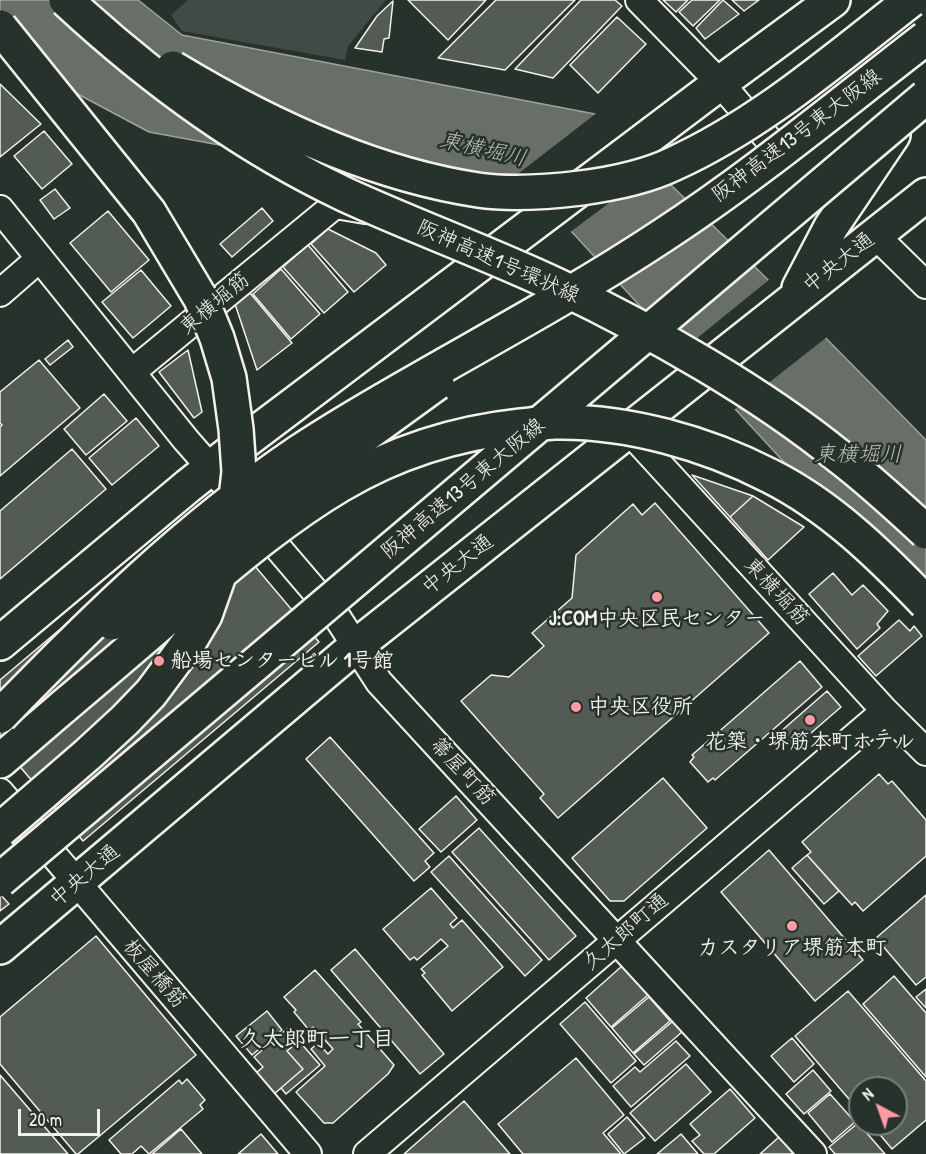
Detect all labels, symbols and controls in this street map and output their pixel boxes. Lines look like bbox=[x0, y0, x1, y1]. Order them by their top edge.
street label: 阪神高速13号東大阪線 bbox=[707, 64, 887, 208]
water label: 東横堀川 bbox=[437, 127, 529, 173]
street label: 阪神高速1号環状線 bbox=[413, 215, 583, 309]
street label: 中央大通 bbox=[798, 227, 880, 299]
street label: 東横堀筋 bbox=[175, 267, 255, 341]
street label: 阪神高速13号東大阪線 bbox=[376, 413, 550, 565]
water label: 東横堀川 bbox=[814, 442, 902, 468]
street label: 中央大通 bbox=[417, 529, 499, 601]
street label: 東横堀筋 bbox=[738, 553, 814, 631]
marker: J:COM中央区民センター bbox=[650, 590, 664, 604]
place label: J:COM中央区民センター bbox=[549, 606, 765, 632]
place label: 船場センタービル 1号館 bbox=[171, 648, 393, 674]
marker: 船場センタービル 1号館 bbox=[152, 654, 166, 668]
place label: 中央区役所 bbox=[588, 694, 693, 720]
marker: 中央区役所 bbox=[569, 700, 583, 714]
marker: 花築・堺筋本町ホテル bbox=[803, 713, 817, 727]
place label: 花築・堺筋本町ホテル bbox=[705, 729, 915, 755]
street label: 箒屋町筋 bbox=[424, 733, 500, 811]
street label: 中央大通 bbox=[45, 839, 125, 913]
street label: 久太郎町通 bbox=[578, 888, 674, 976]
marker: カスタリア堺筋本町 bbox=[785, 919, 799, 933]
street label: 板屋橋筋 bbox=[117, 934, 191, 1014]
place label: カスタリア堺筋本町 bbox=[698, 935, 886, 961]
district label: 久太郎町一丁目 bbox=[240, 1027, 394, 1053]
north arrow bbox=[848, 1076, 908, 1136]
text: N bbox=[857, 1083, 878, 1105]
scale bar bbox=[21, 1097, 104, 1135]
text: 20 m bbox=[29, 1107, 62, 1132]

